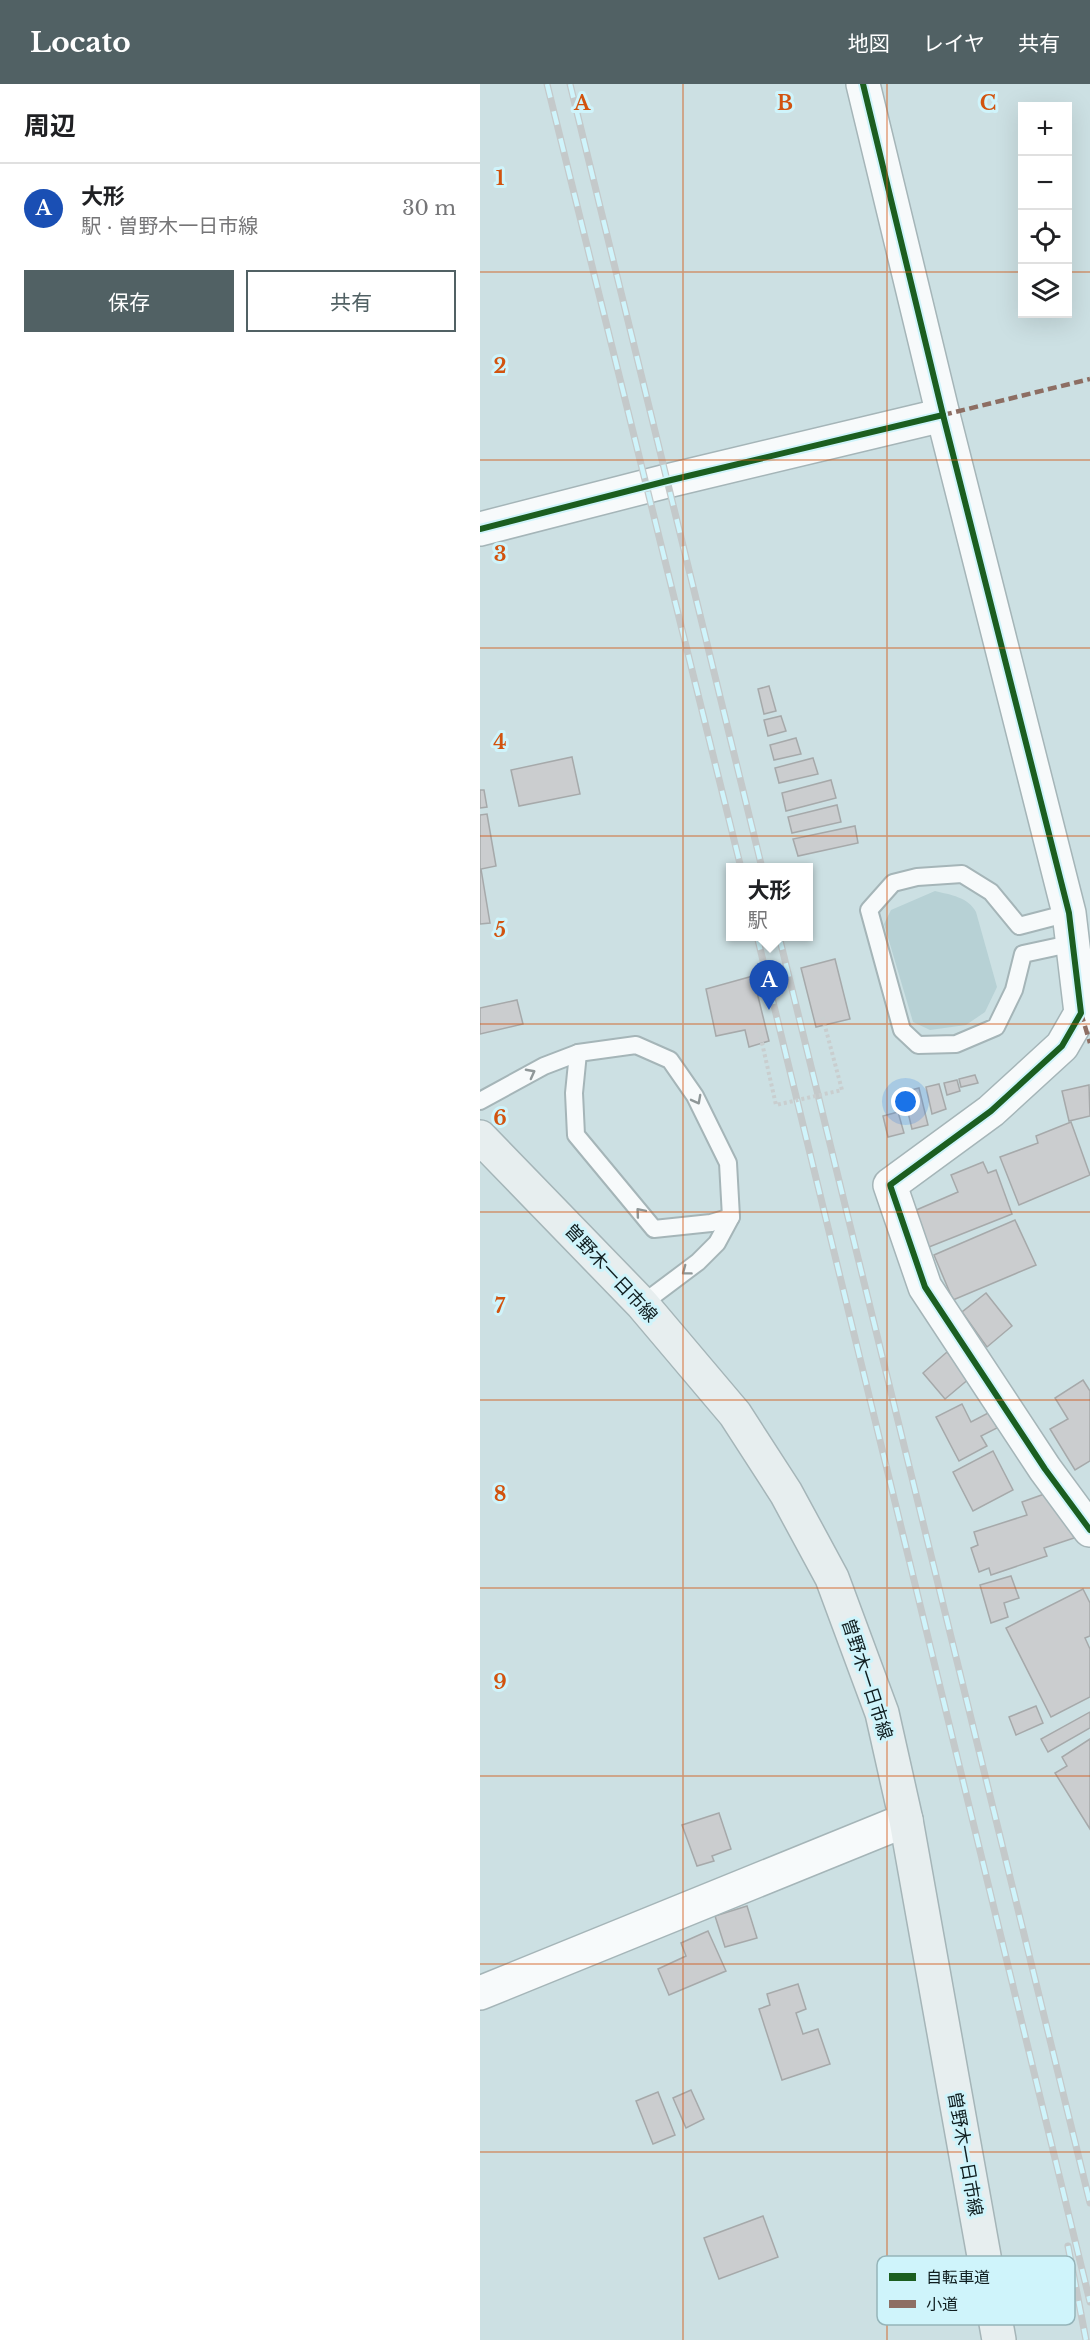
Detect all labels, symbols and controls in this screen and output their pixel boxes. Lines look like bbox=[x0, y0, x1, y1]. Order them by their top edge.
text: Locato bbox=[30, 25, 131, 60]
text: 地図 bbox=[848, 31, 890, 57]
text: レイヤ bbox=[923, 31, 985, 57]
text: 共有 bbox=[1018, 31, 1060, 57]
text: A bbox=[573, 91, 591, 115]
text: B bbox=[777, 91, 793, 115]
text: C bbox=[980, 91, 996, 115]
map controls bbox=[1018, 102, 1072, 318]
button: + bbox=[1018, 102, 1072, 156]
text: 周辺 bbox=[24, 110, 76, 142]
button: − bbox=[1018, 156, 1072, 210]
text: 1 bbox=[496, 166, 505, 190]
text: 大形 bbox=[81, 183, 125, 210]
text: A bbox=[35, 196, 52, 220]
text: 30 m bbox=[402, 196, 456, 220]
button: locate bbox=[1018, 210, 1072, 264]
text: 駅 · 曽野木一日市線 bbox=[81, 214, 258, 238]
button: layers bbox=[1018, 264, 1072, 318]
button: 保存 bbox=[24, 270, 234, 332]
button: 共有 bbox=[246, 270, 456, 332]
text: 2 bbox=[493, 354, 507, 378]
text: 3 bbox=[494, 542, 506, 566]
text: 4 bbox=[493, 730, 507, 754]
popup bbox=[726, 863, 813, 941]
text: 大形 bbox=[747, 877, 792, 904]
text: 駅 bbox=[747, 908, 767, 932]
text: 5 bbox=[494, 918, 506, 942]
pin: A bbox=[750, 960, 788, 1010]
one-way arrow bbox=[525, 1069, 536, 1080]
your location bbox=[891, 1087, 920, 1116]
one-way arrow bbox=[690, 1094, 701, 1105]
text: 6 bbox=[493, 1106, 507, 1130]
one-way arrow bbox=[636, 1208, 647, 1219]
street label: 曽野木一日市線 bbox=[560, 1219, 662, 1327]
one-way arrow bbox=[682, 1263, 693, 1274]
text: 7 bbox=[495, 1294, 506, 1318]
text: 8 bbox=[494, 1482, 506, 1506]
street label: 曽野木一日市線 bbox=[837, 1616, 897, 1742]
text: 9 bbox=[493, 1670, 507, 1694]
street label: 曽野木一日市線 bbox=[943, 2090, 987, 2218]
legend bbox=[877, 2256, 1075, 2325]
text: 自転車道 bbox=[926, 2267, 990, 2287]
text: 小道 bbox=[926, 2294, 958, 2314]

